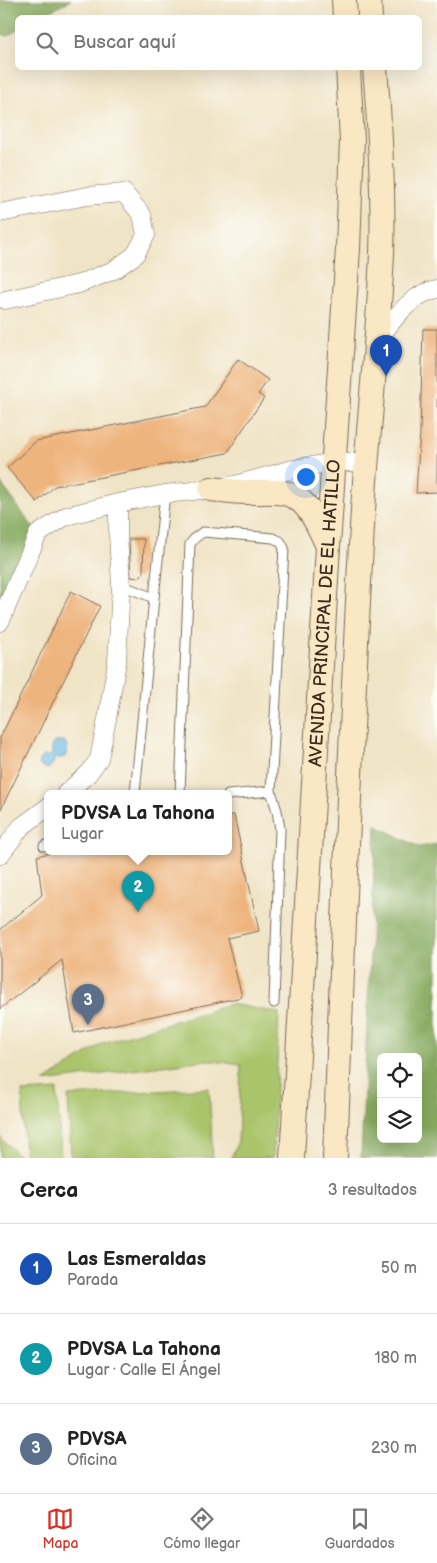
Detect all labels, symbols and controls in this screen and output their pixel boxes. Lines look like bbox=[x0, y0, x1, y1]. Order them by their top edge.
search box bbox=[15, 15, 422, 70]
icon: search bbox=[33, 29, 61, 57]
text: Buscar aquí bbox=[73, 31, 176, 54]
pin: 1 bbox=[370, 335, 402, 376]
street label: AVENIDA PRINCIPAL DE EL HATILLO bbox=[305, 459, 344, 767]
your location bbox=[293, 464, 319, 490]
popup bbox=[44, 790, 232, 855]
text: PDVSA La Tahona bbox=[61, 802, 215, 825]
text: Lugar bbox=[61, 825, 103, 844]
pin: 2 bbox=[122, 871, 154, 912]
pin: 3 bbox=[72, 984, 104, 1025]
map controls bbox=[377, 1053, 422, 1143]
button: locate bbox=[377, 1053, 422, 1098]
button: layers bbox=[377, 1098, 422, 1143]
text: Cerca bbox=[20, 1178, 78, 1203]
text: 3 resultados bbox=[328, 1181, 417, 1200]
text: Las Esmeraldas bbox=[67, 1248, 206, 1271]
text: 1 bbox=[33, 1259, 39, 1278]
text: 50 m bbox=[381, 1259, 417, 1278]
text: Parada bbox=[67, 1271, 118, 1290]
text: PDVSA La Tahona bbox=[67, 1338, 221, 1361]
text: 2 bbox=[31, 1349, 41, 1368]
text: 180 m bbox=[375, 1349, 417, 1368]
text: Lugar · Calle El Ángel bbox=[67, 1361, 221, 1380]
text: PDVSA bbox=[67, 1428, 127, 1451]
text: 3 bbox=[31, 1439, 41, 1458]
text: 230 m bbox=[371, 1439, 417, 1458]
text: Oficina bbox=[67, 1451, 117, 1470]
tab: Mapa bbox=[42, 1505, 78, 1552]
tab: Cómo llegar bbox=[163, 1505, 240, 1552]
tab: Guardados bbox=[325, 1505, 395, 1552]

